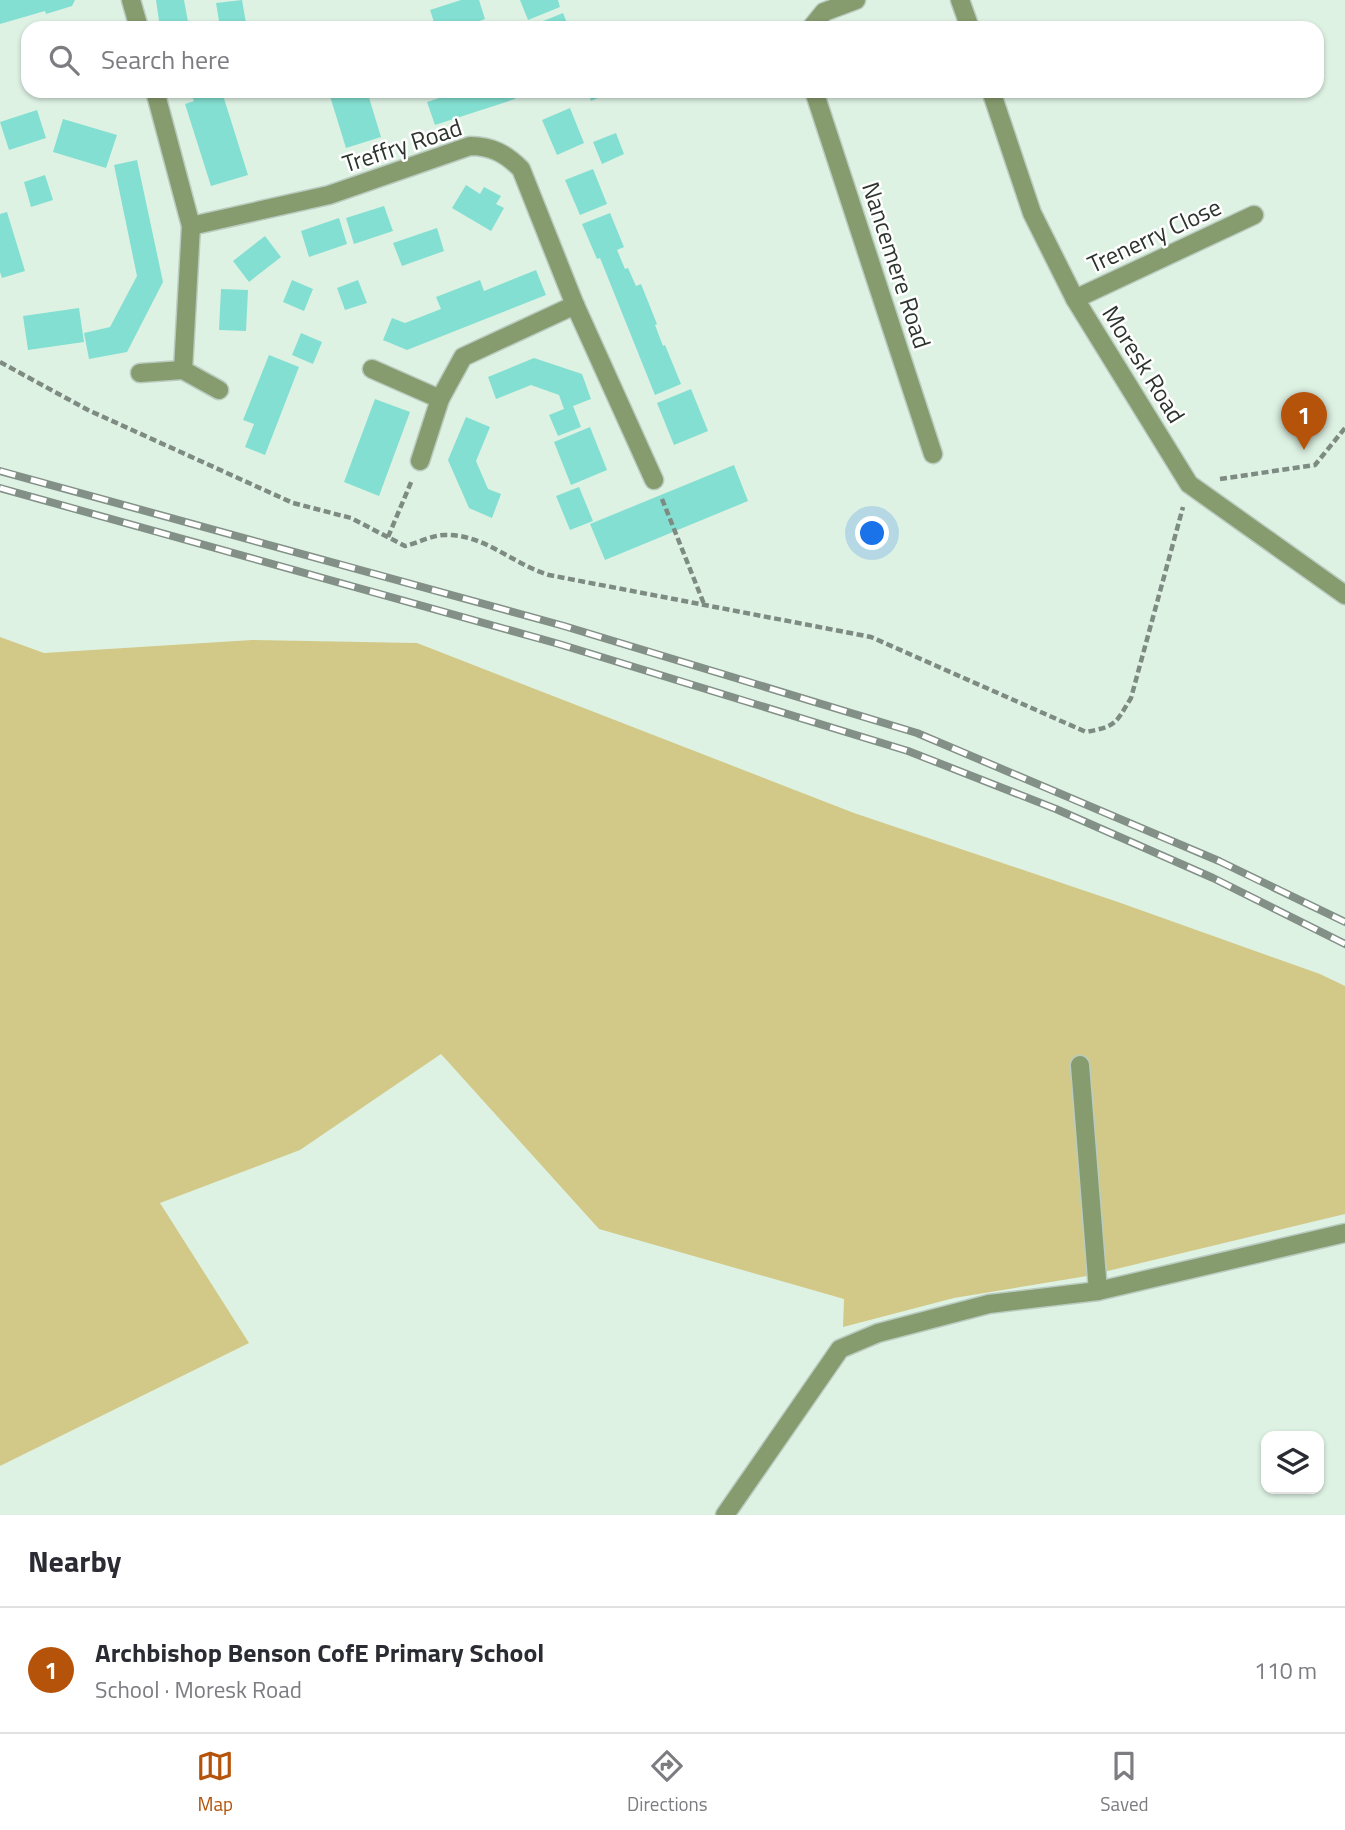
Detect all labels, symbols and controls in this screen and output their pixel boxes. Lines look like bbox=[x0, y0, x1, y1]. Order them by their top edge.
search box bbox=[21, 21, 1324, 98]
text: Search here bbox=[101, 40, 230, 79]
icon: search bbox=[45, 41, 83, 79]
street label: Treffry Road bbox=[338, 109, 466, 181]
street label: Nancemere Road bbox=[853, 177, 941, 353]
street label: Trenerry Close bbox=[1081, 188, 1227, 282]
street label: Moresk Road bbox=[1094, 298, 1194, 430]
pin: 1 bbox=[1281, 392, 1327, 450]
your location bbox=[855, 516, 889, 550]
map controls bbox=[1261, 1431, 1324, 1494]
button: layers bbox=[1261, 1431, 1324, 1494]
text: Nearby bbox=[28, 1538, 121, 1584]
text: Archbishop Benson CofE Primary School bbox=[95, 1633, 544, 1672]
text: 1 bbox=[45, 1653, 57, 1688]
text: 110 m bbox=[1254, 1653, 1317, 1688]
text: School · Moresk Road bbox=[95, 1672, 302, 1707]
tab: Map bbox=[196, 1747, 234, 1818]
tab: Directions bbox=[627, 1747, 708, 1818]
tab: Saved bbox=[1100, 1747, 1149, 1818]

